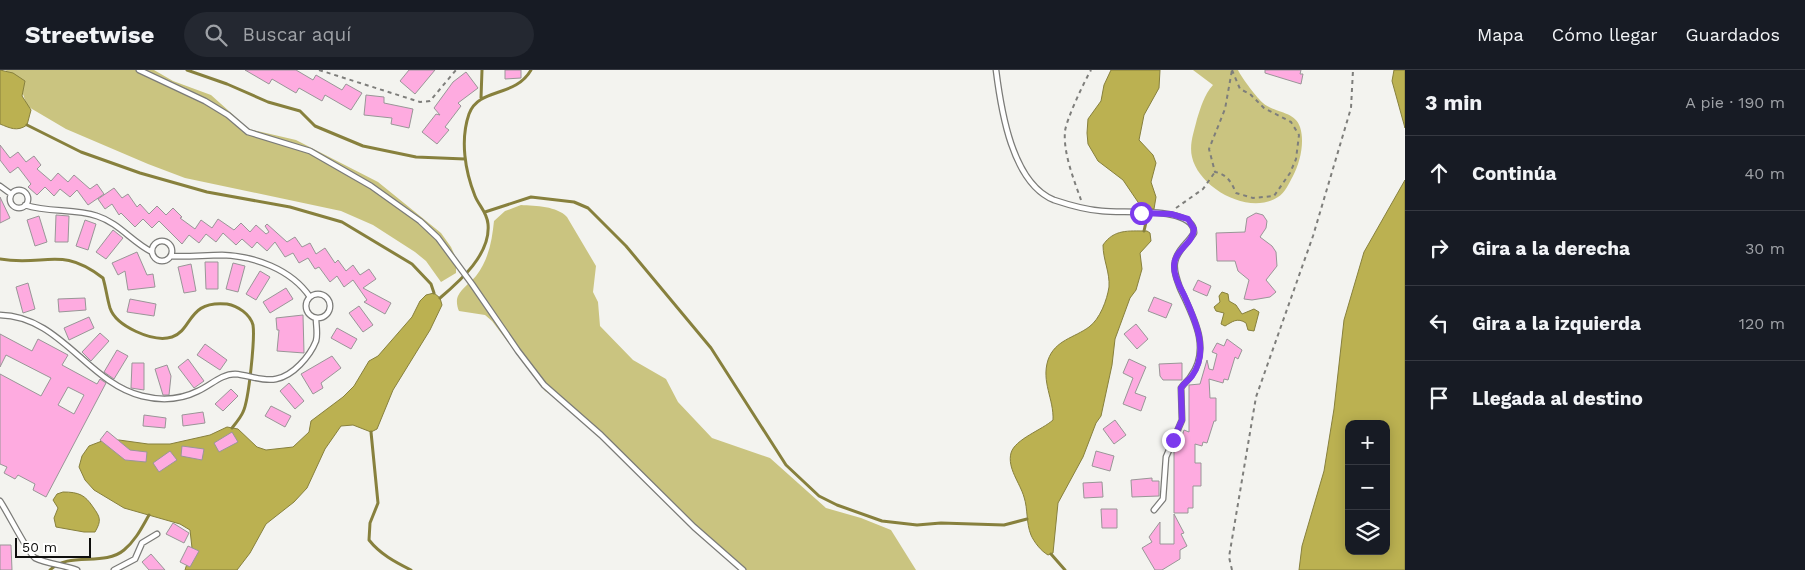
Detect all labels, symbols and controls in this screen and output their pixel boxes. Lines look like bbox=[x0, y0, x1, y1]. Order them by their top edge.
search box bbox=[184, 12, 534, 57]
text: Streetwise bbox=[25, 21, 154, 49]
icon: search bbox=[202, 21, 230, 49]
text: Buscar aquí bbox=[242, 23, 351, 46]
text: Mapa bbox=[1477, 24, 1524, 45]
text: Cómo llegar bbox=[1552, 24, 1658, 45]
text: Guardados bbox=[1686, 24, 1780, 45]
text: 3 min bbox=[1425, 90, 1482, 115]
text: A pie · 190 m bbox=[1685, 93, 1785, 112]
icon: ahead bbox=[1425, 159, 1453, 187]
text: Continúa bbox=[1472, 162, 1556, 185]
text: 40 m bbox=[1745, 164, 1785, 183]
route start bbox=[1130, 202, 1153, 225]
icon: right bbox=[1425, 234, 1453, 262]
text: Gira a la derecha bbox=[1472, 237, 1630, 260]
text: 30 m bbox=[1745, 239, 1785, 258]
icon: left bbox=[1425, 309, 1453, 337]
text: Gira a la izquierda bbox=[1472, 312, 1641, 335]
text: 120 m bbox=[1739, 314, 1785, 333]
icon: arrive bbox=[1425, 384, 1453, 412]
text: Llegada al destino bbox=[1472, 387, 1643, 410]
map controls bbox=[1345, 420, 1390, 555]
button: + bbox=[1345, 420, 1390, 465]
route end bbox=[1162, 429, 1185, 452]
button: − bbox=[1345, 465, 1390, 510]
button: layers bbox=[1345, 510, 1390, 555]
scale bar bbox=[15, 535, 91, 558]
text: 50 m bbox=[22, 539, 57, 555]

